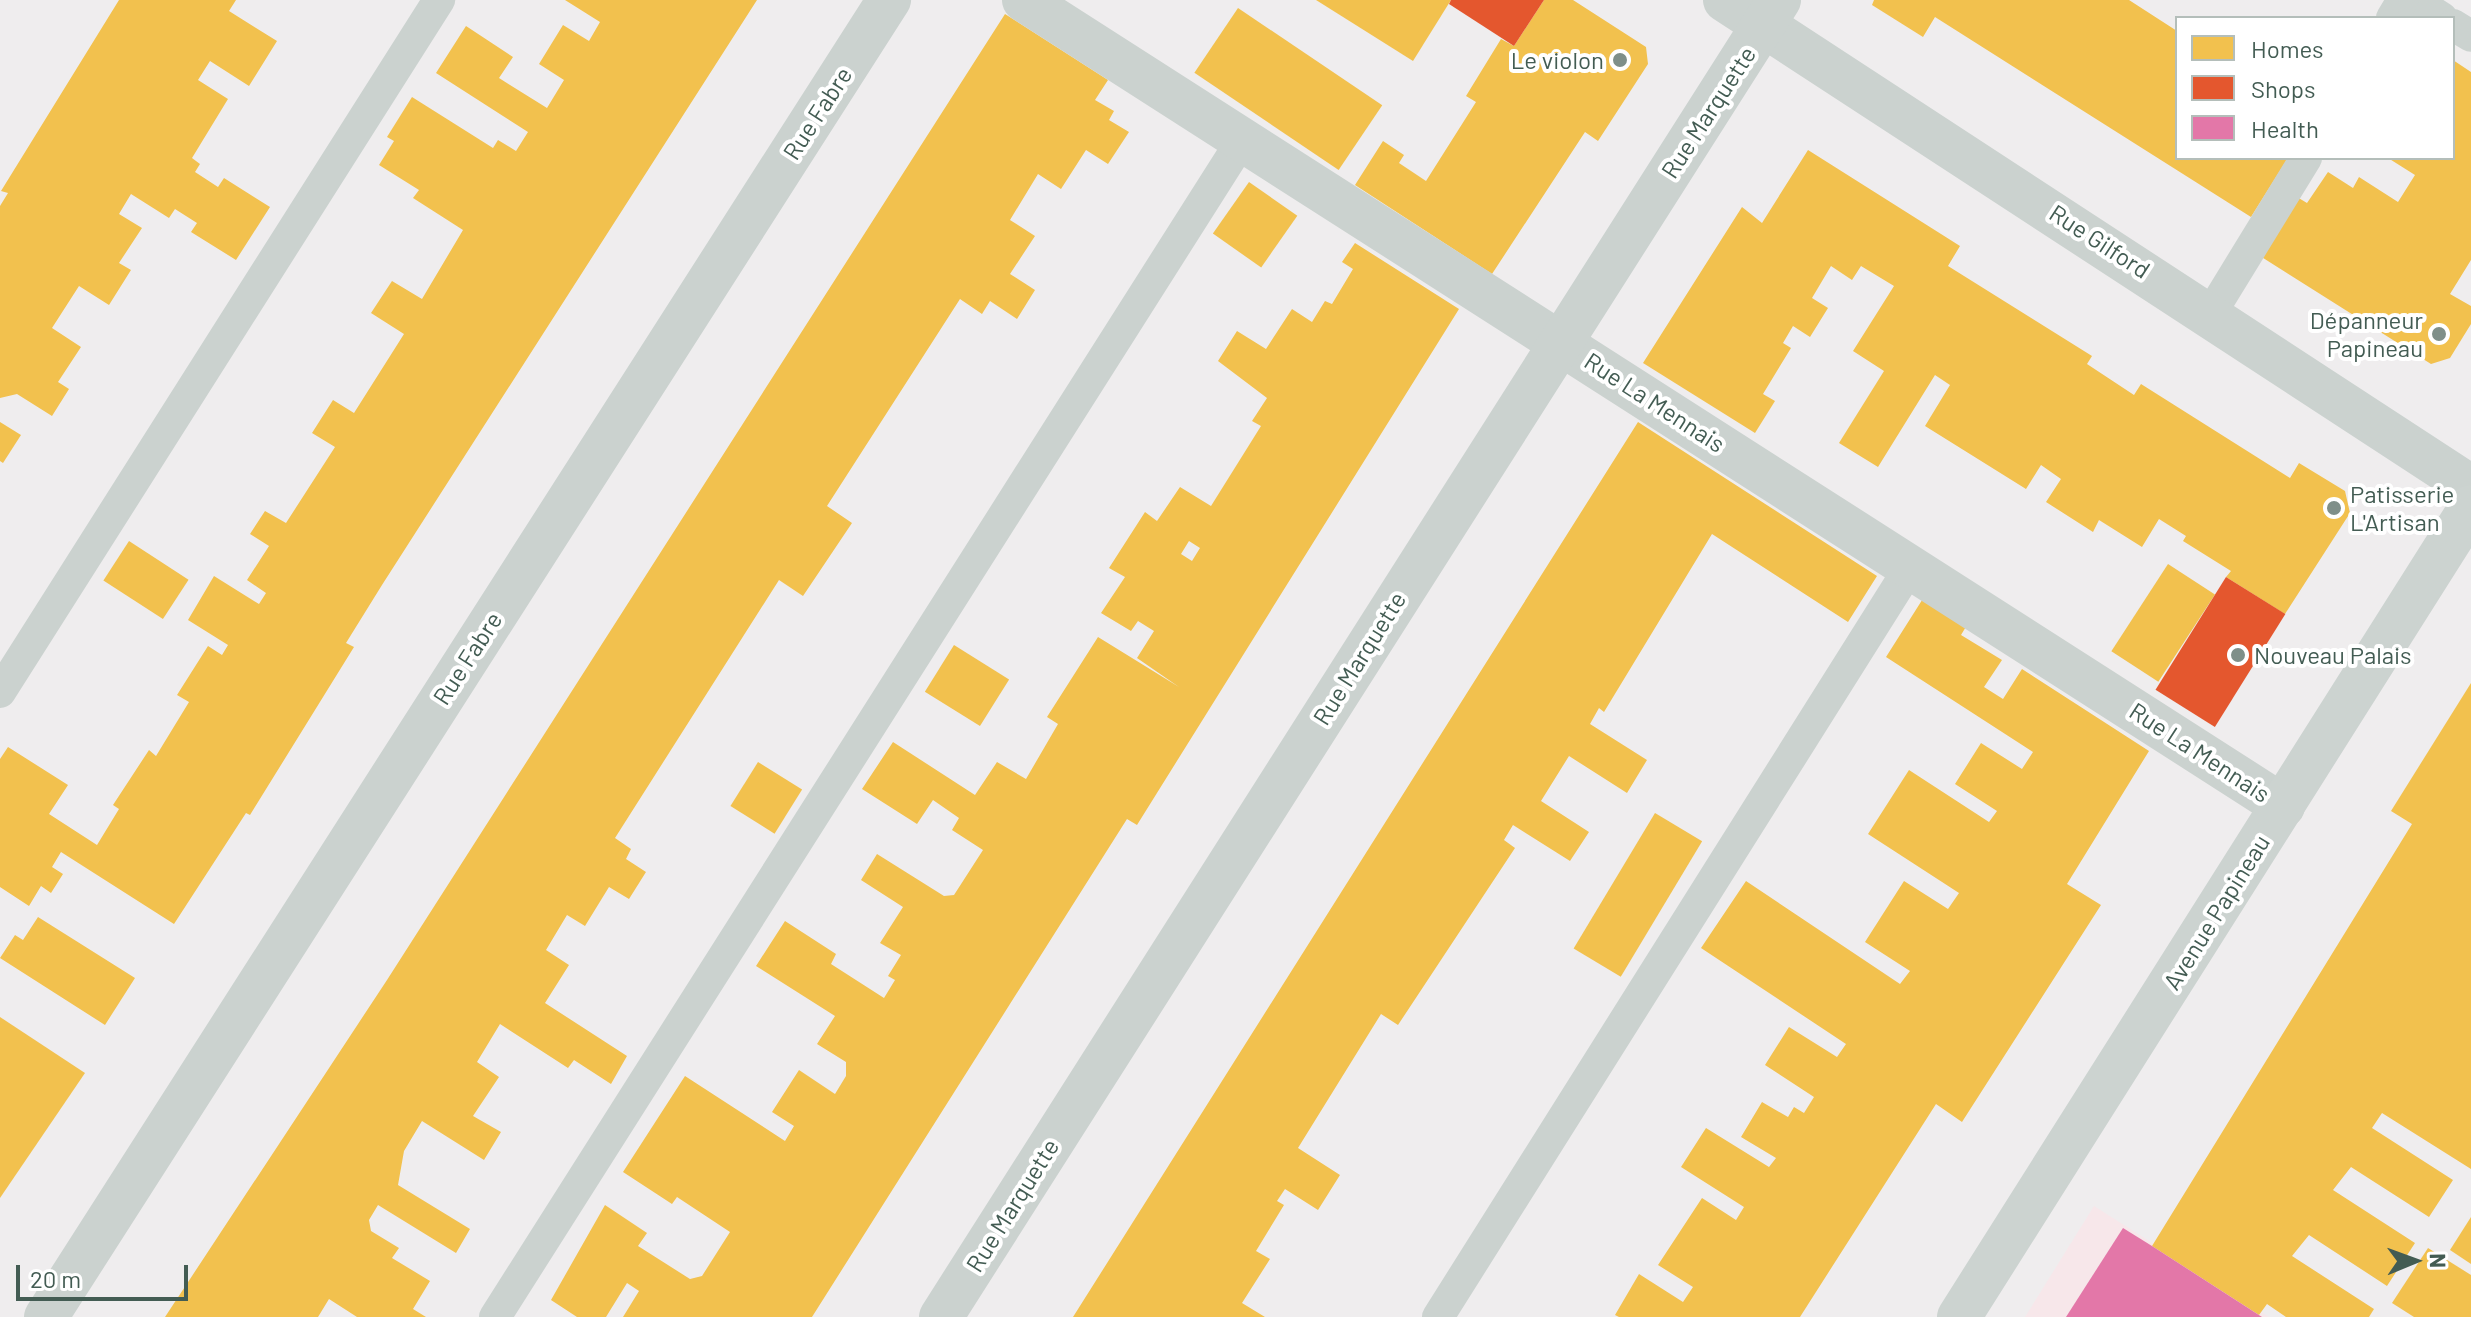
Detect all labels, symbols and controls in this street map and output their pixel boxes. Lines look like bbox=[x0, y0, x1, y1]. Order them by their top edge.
legend bbox=[2175, 16, 2455, 160]
text: Homes bbox=[2251, 34, 2324, 63]
street label: Rue Marquette bbox=[1655, 41, 1761, 183]
place label: Le violon bbox=[1511, 46, 1604, 74]
marker: Le violon bbox=[1611, 51, 1629, 69]
street label: Rue Fabre bbox=[776, 61, 858, 165]
text: Shops bbox=[2251, 74, 2316, 103]
text: Health bbox=[2251, 114, 2319, 143]
street label: Rue Gilford bbox=[2044, 198, 2156, 284]
place label: Dépanneur Papineau bbox=[2310, 306, 2423, 362]
marker: Dépanneur Papineau bbox=[2430, 325, 2448, 343]
street label: Rue La Mennais bbox=[1579, 346, 1731, 458]
place label: Patisserie L'Artisan bbox=[2350, 480, 2454, 536]
marker: Patisserie L'Artisan bbox=[2325, 499, 2343, 517]
street label: Rue Marquette bbox=[1307, 586, 1411, 730]
street label: Rue Fabre bbox=[426, 606, 508, 710]
place label: Nouveau Palais bbox=[2254, 641, 2412, 669]
marker: Nouveau Palais bbox=[2229, 646, 2247, 664]
street label: Rue La Mennais bbox=[2124, 696, 2276, 808]
street label: Avenue Papineau bbox=[2157, 829, 2275, 995]
street label: Rue Marquette bbox=[960, 1133, 1064, 1277]
north arrow bbox=[2375, 1221, 2455, 1301]
scale bar bbox=[20, 1249, 192, 1299]
text: N bbox=[2426, 1253, 2452, 1268]
text: 20 m bbox=[30, 1264, 81, 1293]

